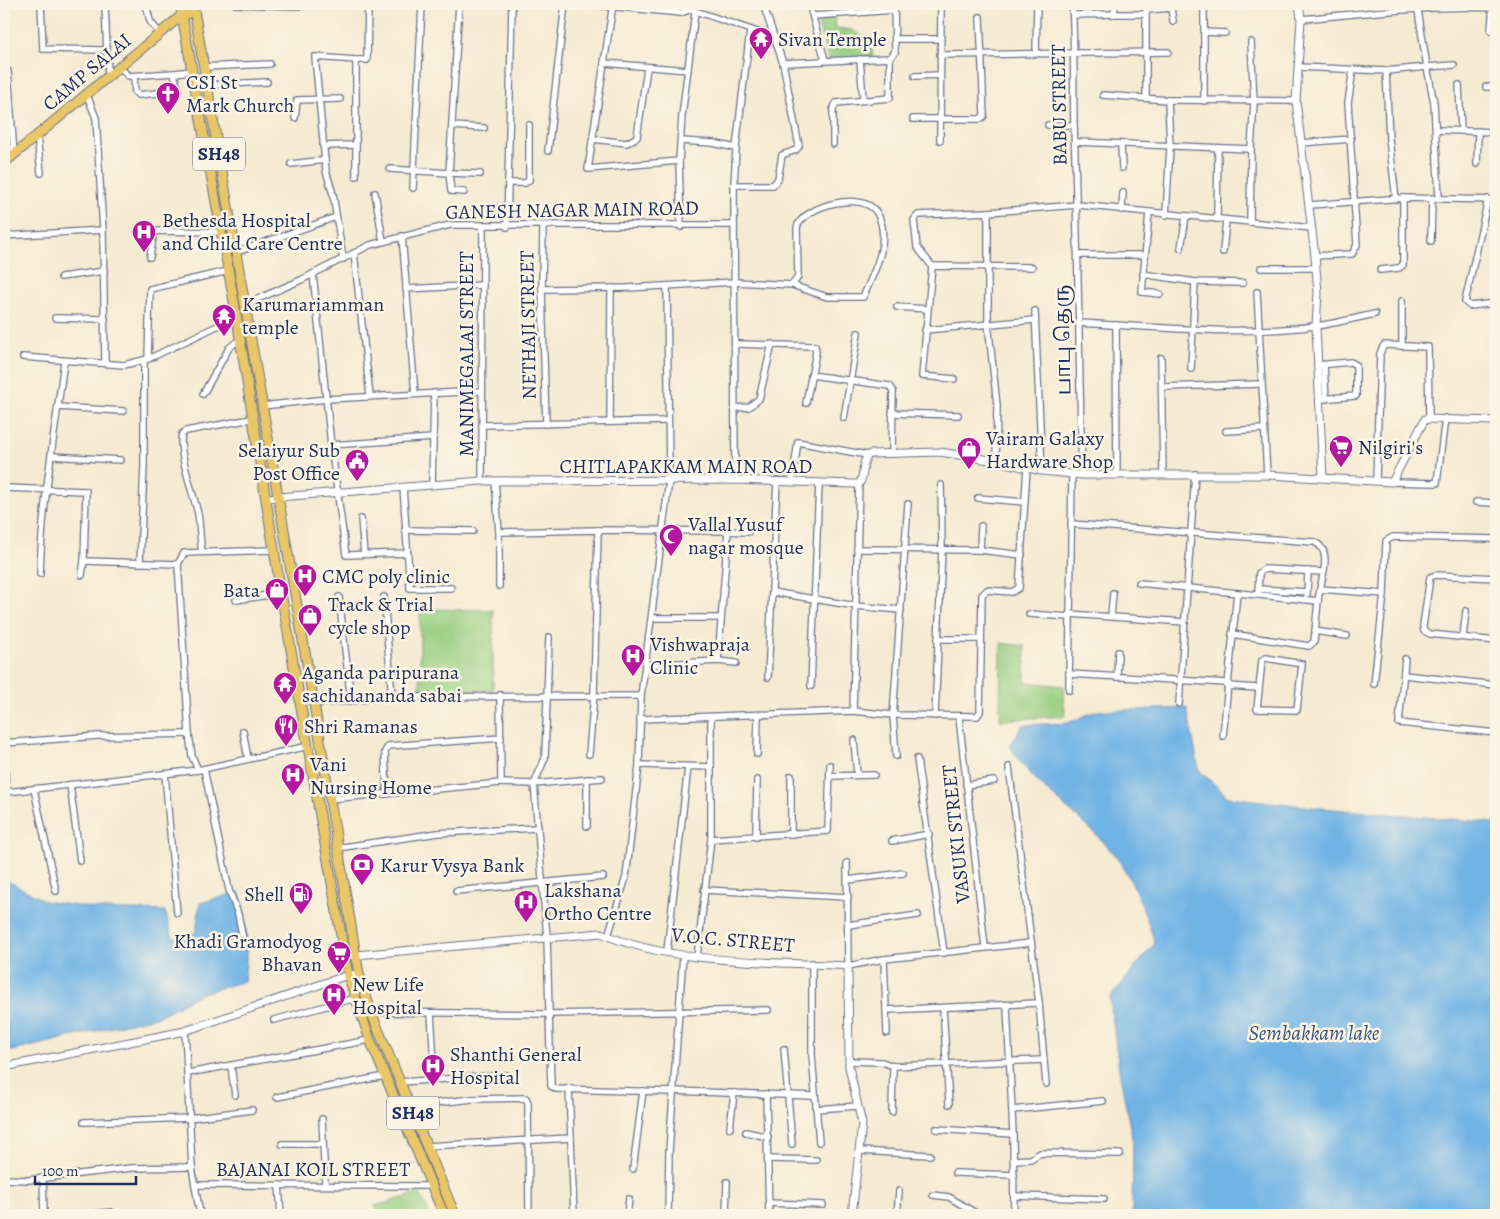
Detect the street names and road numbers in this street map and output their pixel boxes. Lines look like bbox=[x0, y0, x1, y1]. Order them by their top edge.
street label: CAMP SALAI bbox=[37, 27, 137, 117]
street label: BABU STREET bbox=[1044, 44, 1074, 166]
road number: SH48 bbox=[193, 138, 245, 170]
street label: GANESH NAGAR MAIN ROAD bbox=[445, 194, 699, 226]
street label: NETHAJI STREET bbox=[513, 250, 543, 400]
street label: MANIMEGALAI STREET bbox=[453, 251, 480, 457]
street label: பாபு தெரு bbox=[1049, 284, 1077, 396]
street label: CHITLAPAKKAM MAIN ROAD bbox=[560, 453, 812, 480]
street label: VASUKI STREET bbox=[935, 763, 977, 906]
street label: V.O.C. STREET bbox=[669, 921, 796, 959]
road number: SH48 bbox=[387, 1096, 439, 1130]
street label: BAJANAI KOIL STREET bbox=[216, 1156, 410, 1183]

